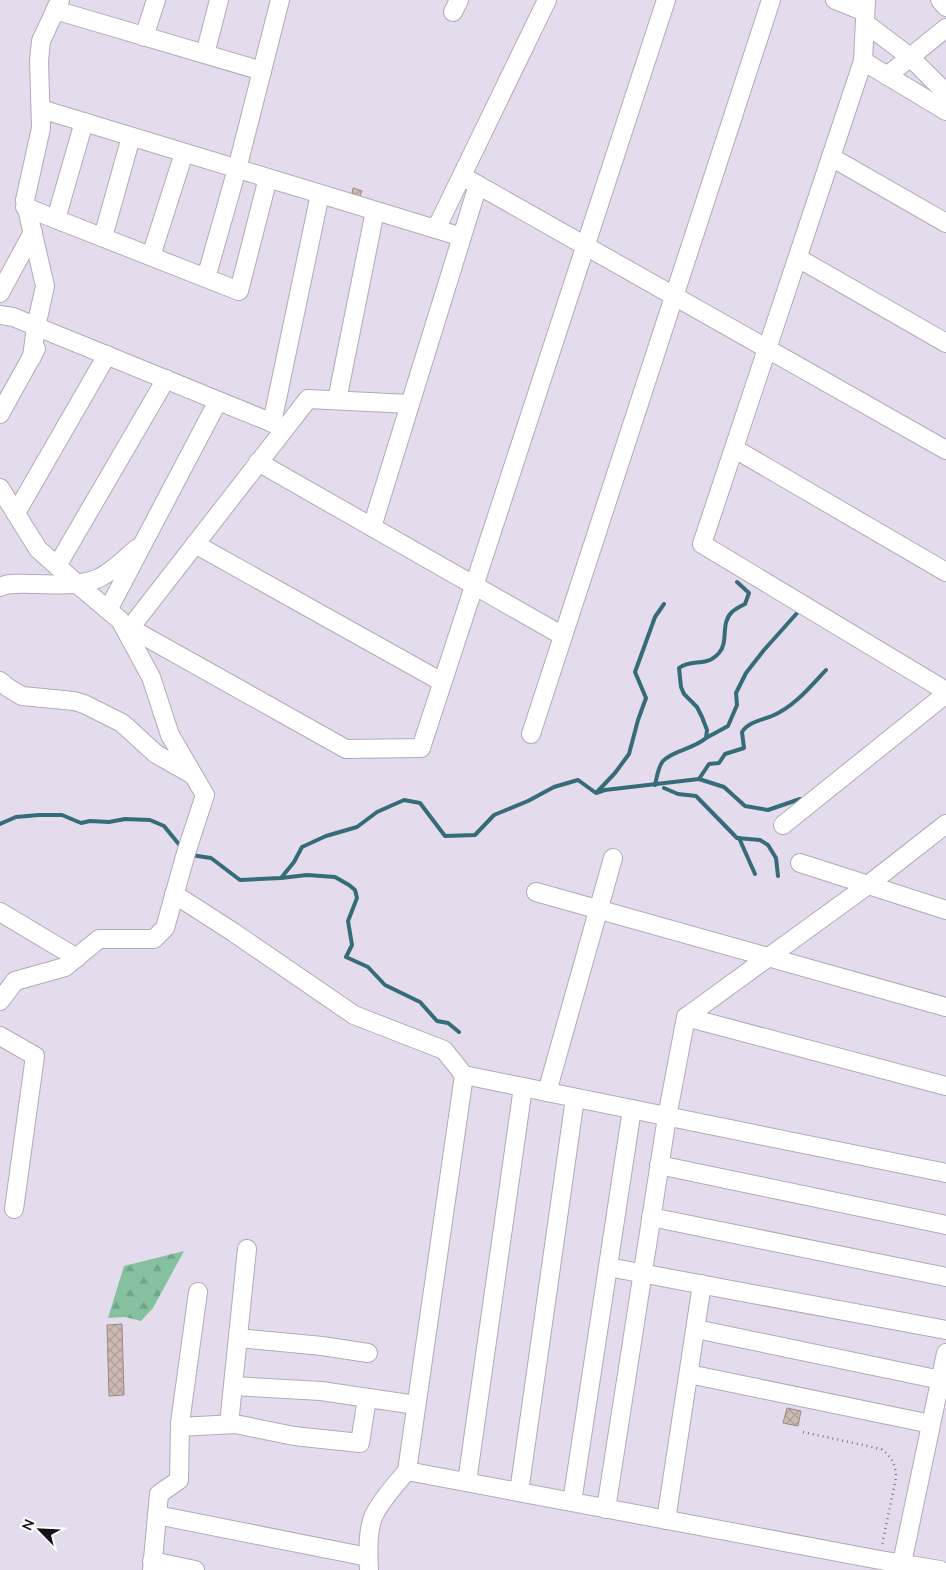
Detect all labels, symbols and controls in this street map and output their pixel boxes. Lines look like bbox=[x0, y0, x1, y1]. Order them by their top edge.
north arrow bbox=[15, 1505, 65, 1555]
text: N bbox=[18, 1516, 39, 1534]

